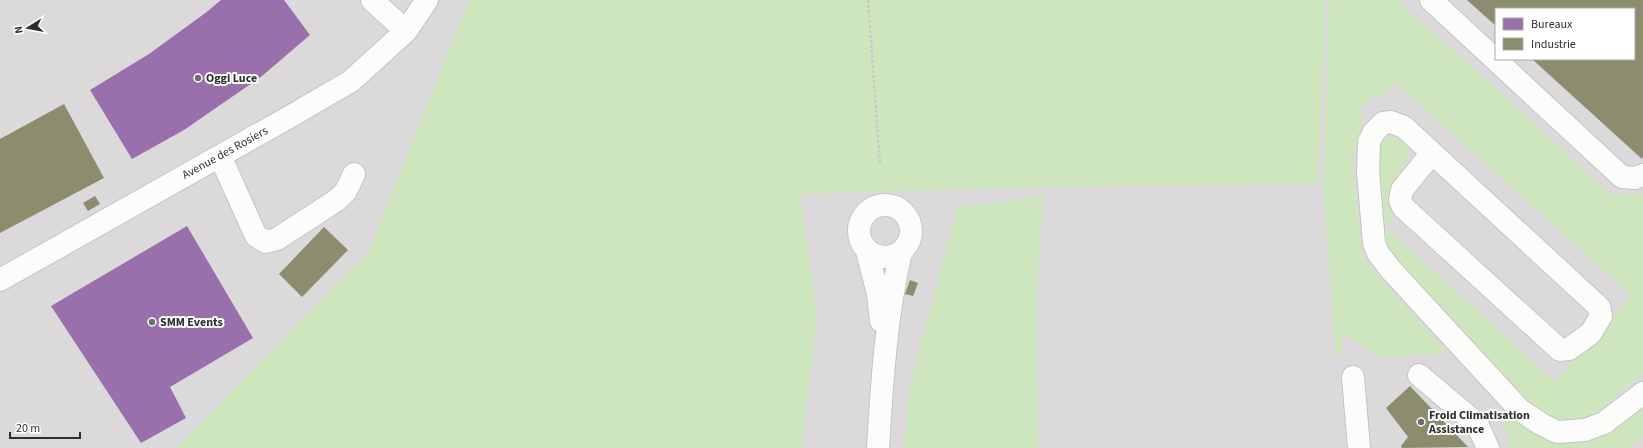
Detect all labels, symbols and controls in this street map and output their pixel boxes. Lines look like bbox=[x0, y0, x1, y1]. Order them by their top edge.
north arrow bbox=[8, 8, 48, 48]
legend bbox=[1495, 8, 1635, 60]
text: Bureaux bbox=[1531, 16, 1573, 33]
text: N bbox=[11, 25, 27, 35]
text: Industrie bbox=[1531, 36, 1576, 53]
place label: Oggi Luce bbox=[206, 70, 257, 87]
marker: Oggi Luce bbox=[193, 73, 203, 83]
street label: Avenue des Rosiers bbox=[179, 122, 271, 184]
place label: SMM Events bbox=[160, 314, 223, 331]
marker: SMM Events bbox=[147, 317, 157, 327]
place label: Froid Climatisation Assistance bbox=[1428, 407, 1530, 438]
scale bar bbox=[10, 414, 80, 440]
marker: Froid Climatisation Assistance bbox=[1416, 417, 1426, 427]
text: 20 m bbox=[16, 420, 40, 437]

